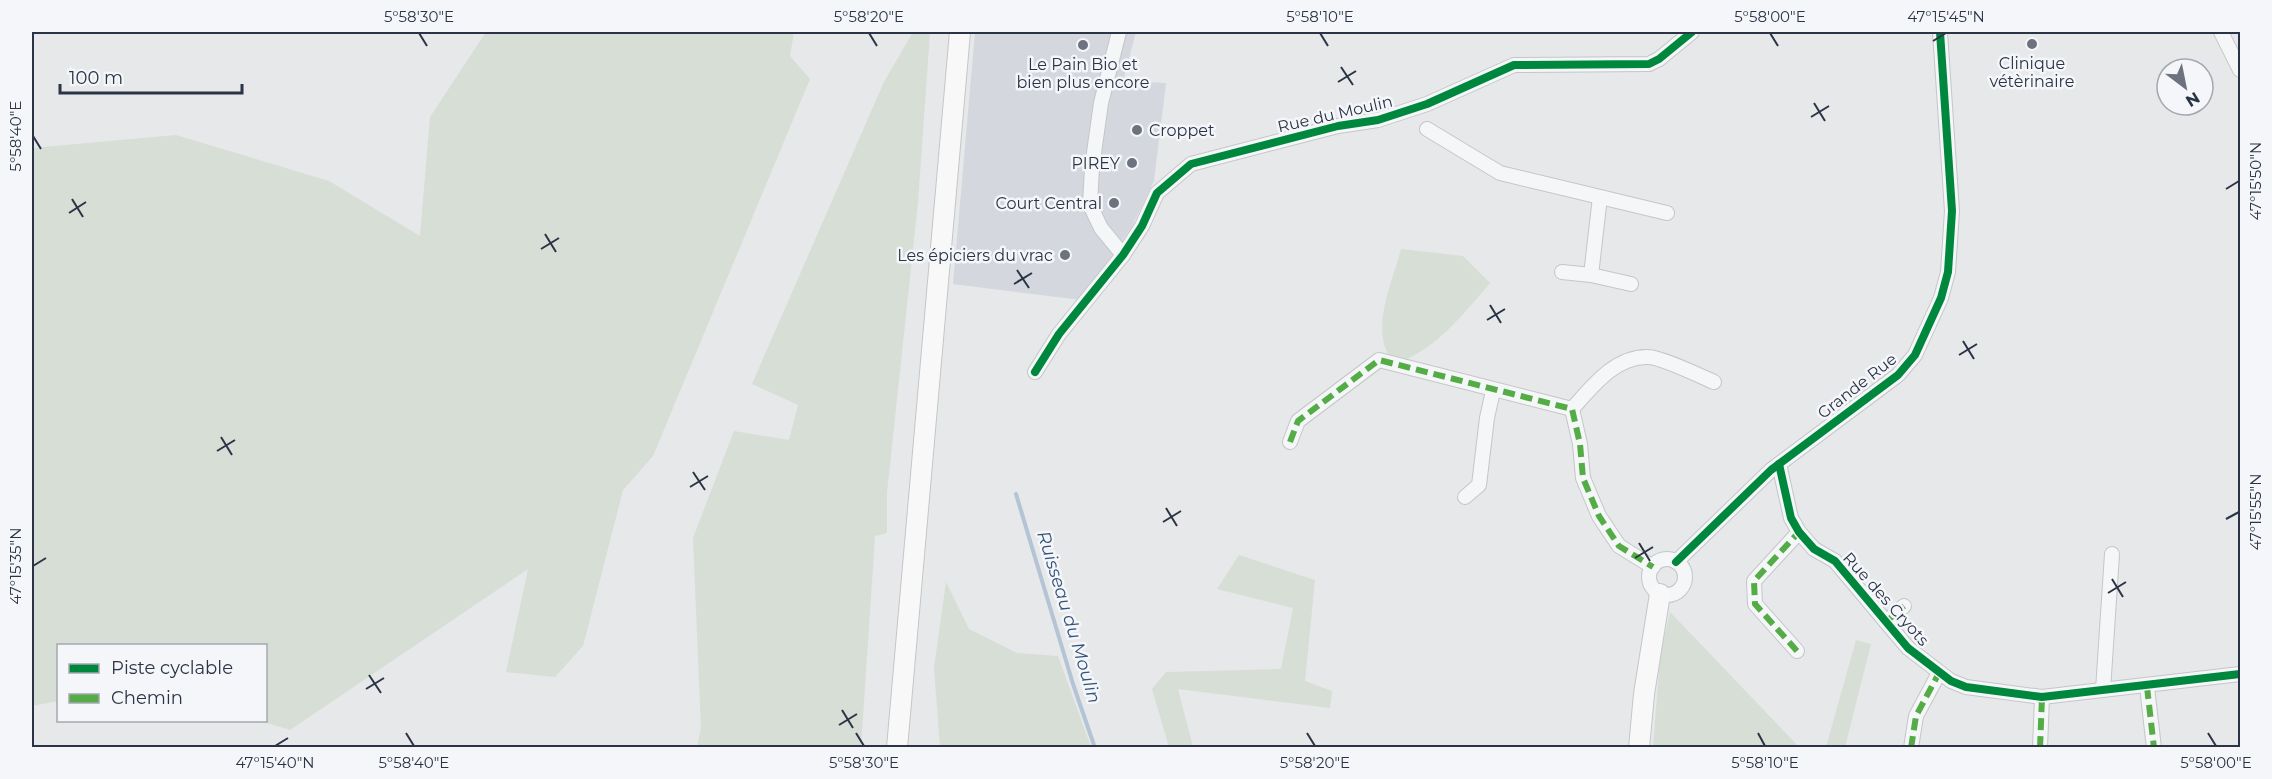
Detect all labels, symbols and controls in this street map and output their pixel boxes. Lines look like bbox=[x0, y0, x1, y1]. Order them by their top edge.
text: 5°58'30"E bbox=[384, 7, 454, 26]
text: 5°58'20"E bbox=[834, 7, 904, 26]
text: 5°58'10"E bbox=[1286, 7, 1354, 26]
text: 5°58'00"E bbox=[1734, 7, 1806, 26]
text: 47°15'45"N bbox=[1907, 7, 1985, 26]
marker: Clinique vétèrinaire bbox=[2025, 37, 2039, 51]
marker: Le Pain Bio et bien plus encore bbox=[1076, 38, 1090, 52]
place label: Clinique vétèrinaire bbox=[1990, 54, 2075, 91]
place label: Le Pain Bio et bien plus encore bbox=[1017, 55, 1149, 92]
scale bar bbox=[60, 57, 242, 95]
north arrow bbox=[2155, 57, 2215, 117]
text: 100 m bbox=[69, 67, 123, 89]
text: N bbox=[2182, 88, 2203, 111]
street label: Rue du Moulin bbox=[1276, 92, 1394, 136]
text: 5°58'40"E bbox=[6, 101, 25, 171]
place label: Croppet bbox=[1149, 121, 1215, 140]
marker: Croppet bbox=[1130, 123, 1144, 137]
text: 47°15'50"N bbox=[2246, 142, 2265, 220]
place label: PIREY bbox=[1072, 154, 1121, 173]
marker: PIREY bbox=[1125, 156, 1139, 170]
place label: Court Central bbox=[995, 194, 1102, 213]
marker: Court Central bbox=[1107, 196, 1121, 210]
place label: Les épiciers du vrac bbox=[897, 246, 1053, 265]
marker: Les épiciers du vrac bbox=[1058, 248, 1072, 262]
street label: Grande Rue bbox=[1814, 349, 1900, 423]
text: 47°15'55"N bbox=[2246, 474, 2265, 550]
text: 47°15'35"N bbox=[6, 528, 25, 604]
water label: Ruisseau du Moulin bbox=[1032, 528, 1106, 706]
street label: Rue des Cryots bbox=[1839, 548, 1933, 650]
legend bbox=[57, 644, 267, 722]
text: Piste cyclable bbox=[111, 657, 233, 679]
text: Chemin bbox=[111, 687, 183, 709]
text: 47°15'40"N bbox=[235, 753, 315, 772]
text: 5°58'40"E bbox=[379, 753, 449, 772]
text: 5°58'30"E bbox=[829, 753, 899, 772]
text: 5°58'20"E bbox=[1280, 753, 1350, 772]
text: 5°58'10"E bbox=[1731, 753, 1799, 772]
text: 5°58'00"E bbox=[2180, 753, 2252, 772]

